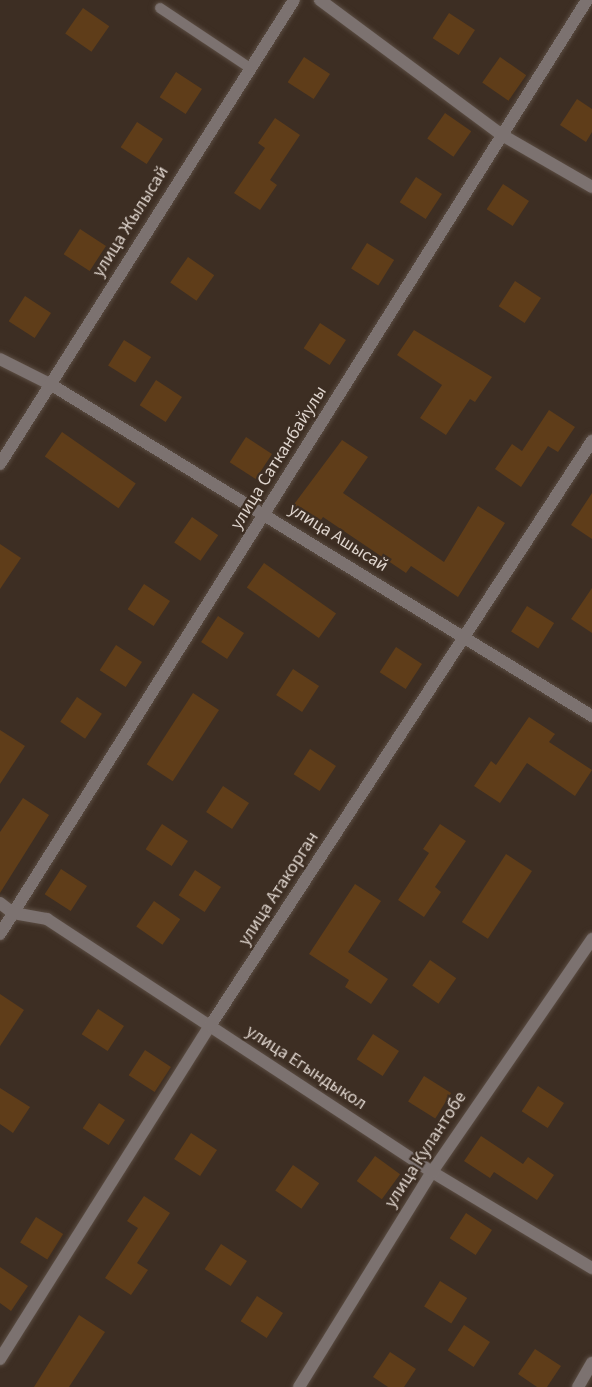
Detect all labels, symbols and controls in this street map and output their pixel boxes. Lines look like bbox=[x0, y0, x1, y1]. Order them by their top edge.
street label: улица Жылысай bbox=[88, 163, 174, 281]
street label: улица Сатканбайулы bbox=[226, 382, 332, 534]
street label: улица Ашысай bbox=[284, 499, 392, 577]
street label: улица Атакорган bbox=[234, 828, 324, 950]
street label: улица Егындыкол bbox=[242, 1021, 370, 1115]
street label: улица Кулантобе bbox=[380, 1088, 472, 1212]

